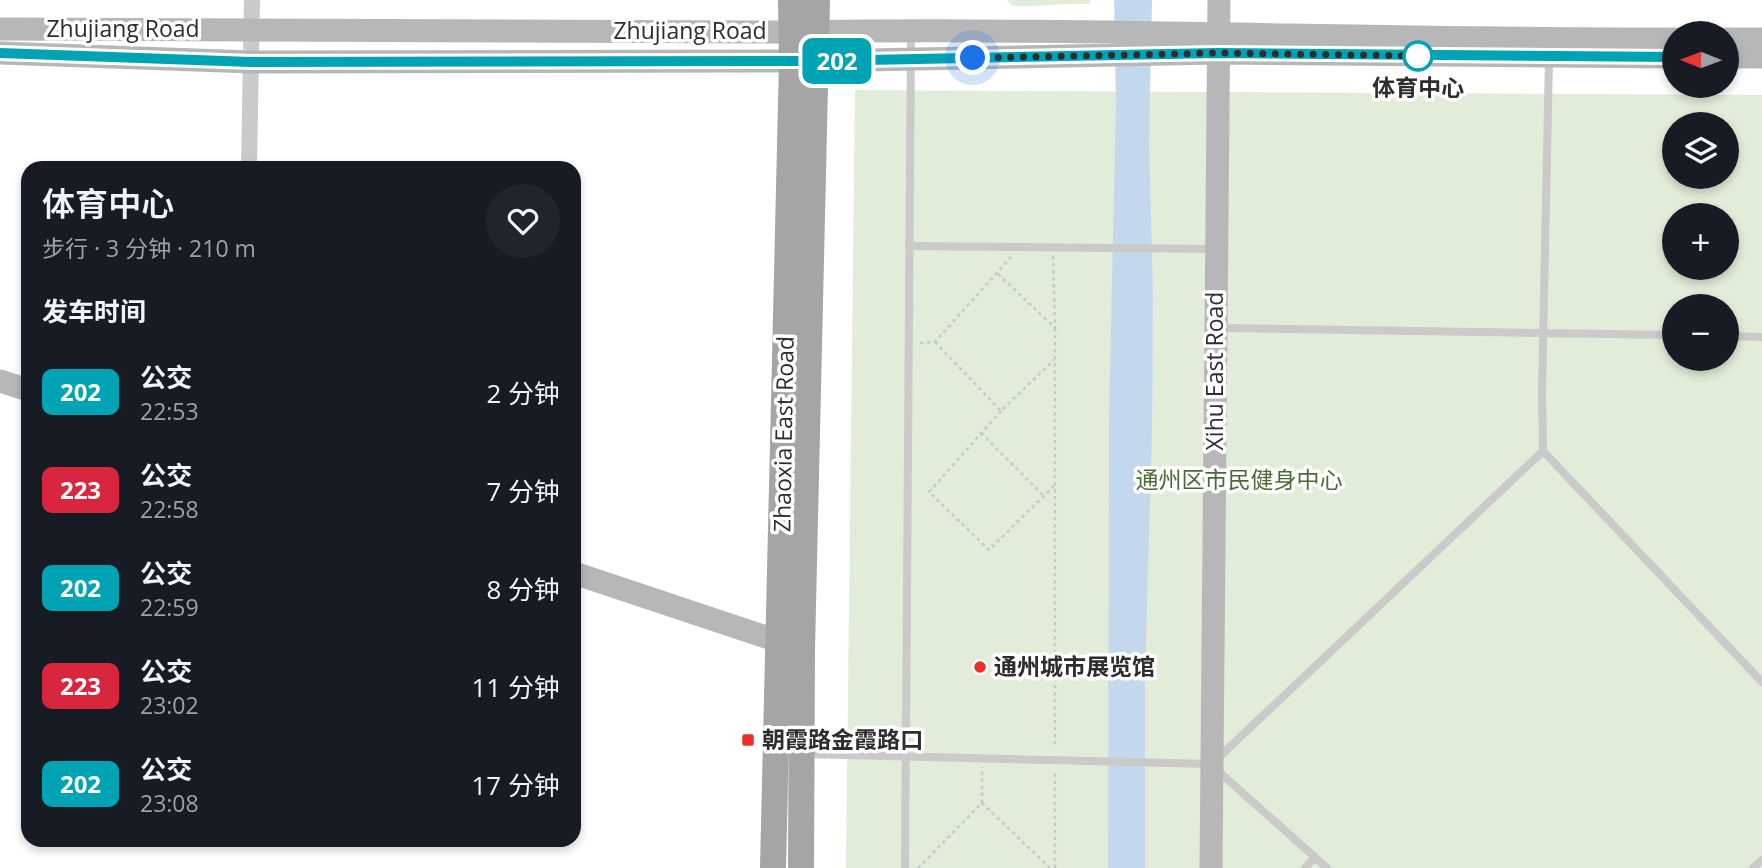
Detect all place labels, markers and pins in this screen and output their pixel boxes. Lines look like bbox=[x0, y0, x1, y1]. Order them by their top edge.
marker: 体育中心 bbox=[1403, 41, 1433, 71]
place label: 体育中心 bbox=[1372, 71, 1464, 103]
place label: 通州城市展览馆 bbox=[994, 650, 1155, 682]
marker: 通州城市展览馆 bbox=[972, 659, 988, 675]
place label: 朝霞路金霞路口 bbox=[762, 723, 923, 755]
marker: 朝霞路金霞路口 bbox=[740, 732, 756, 748]

